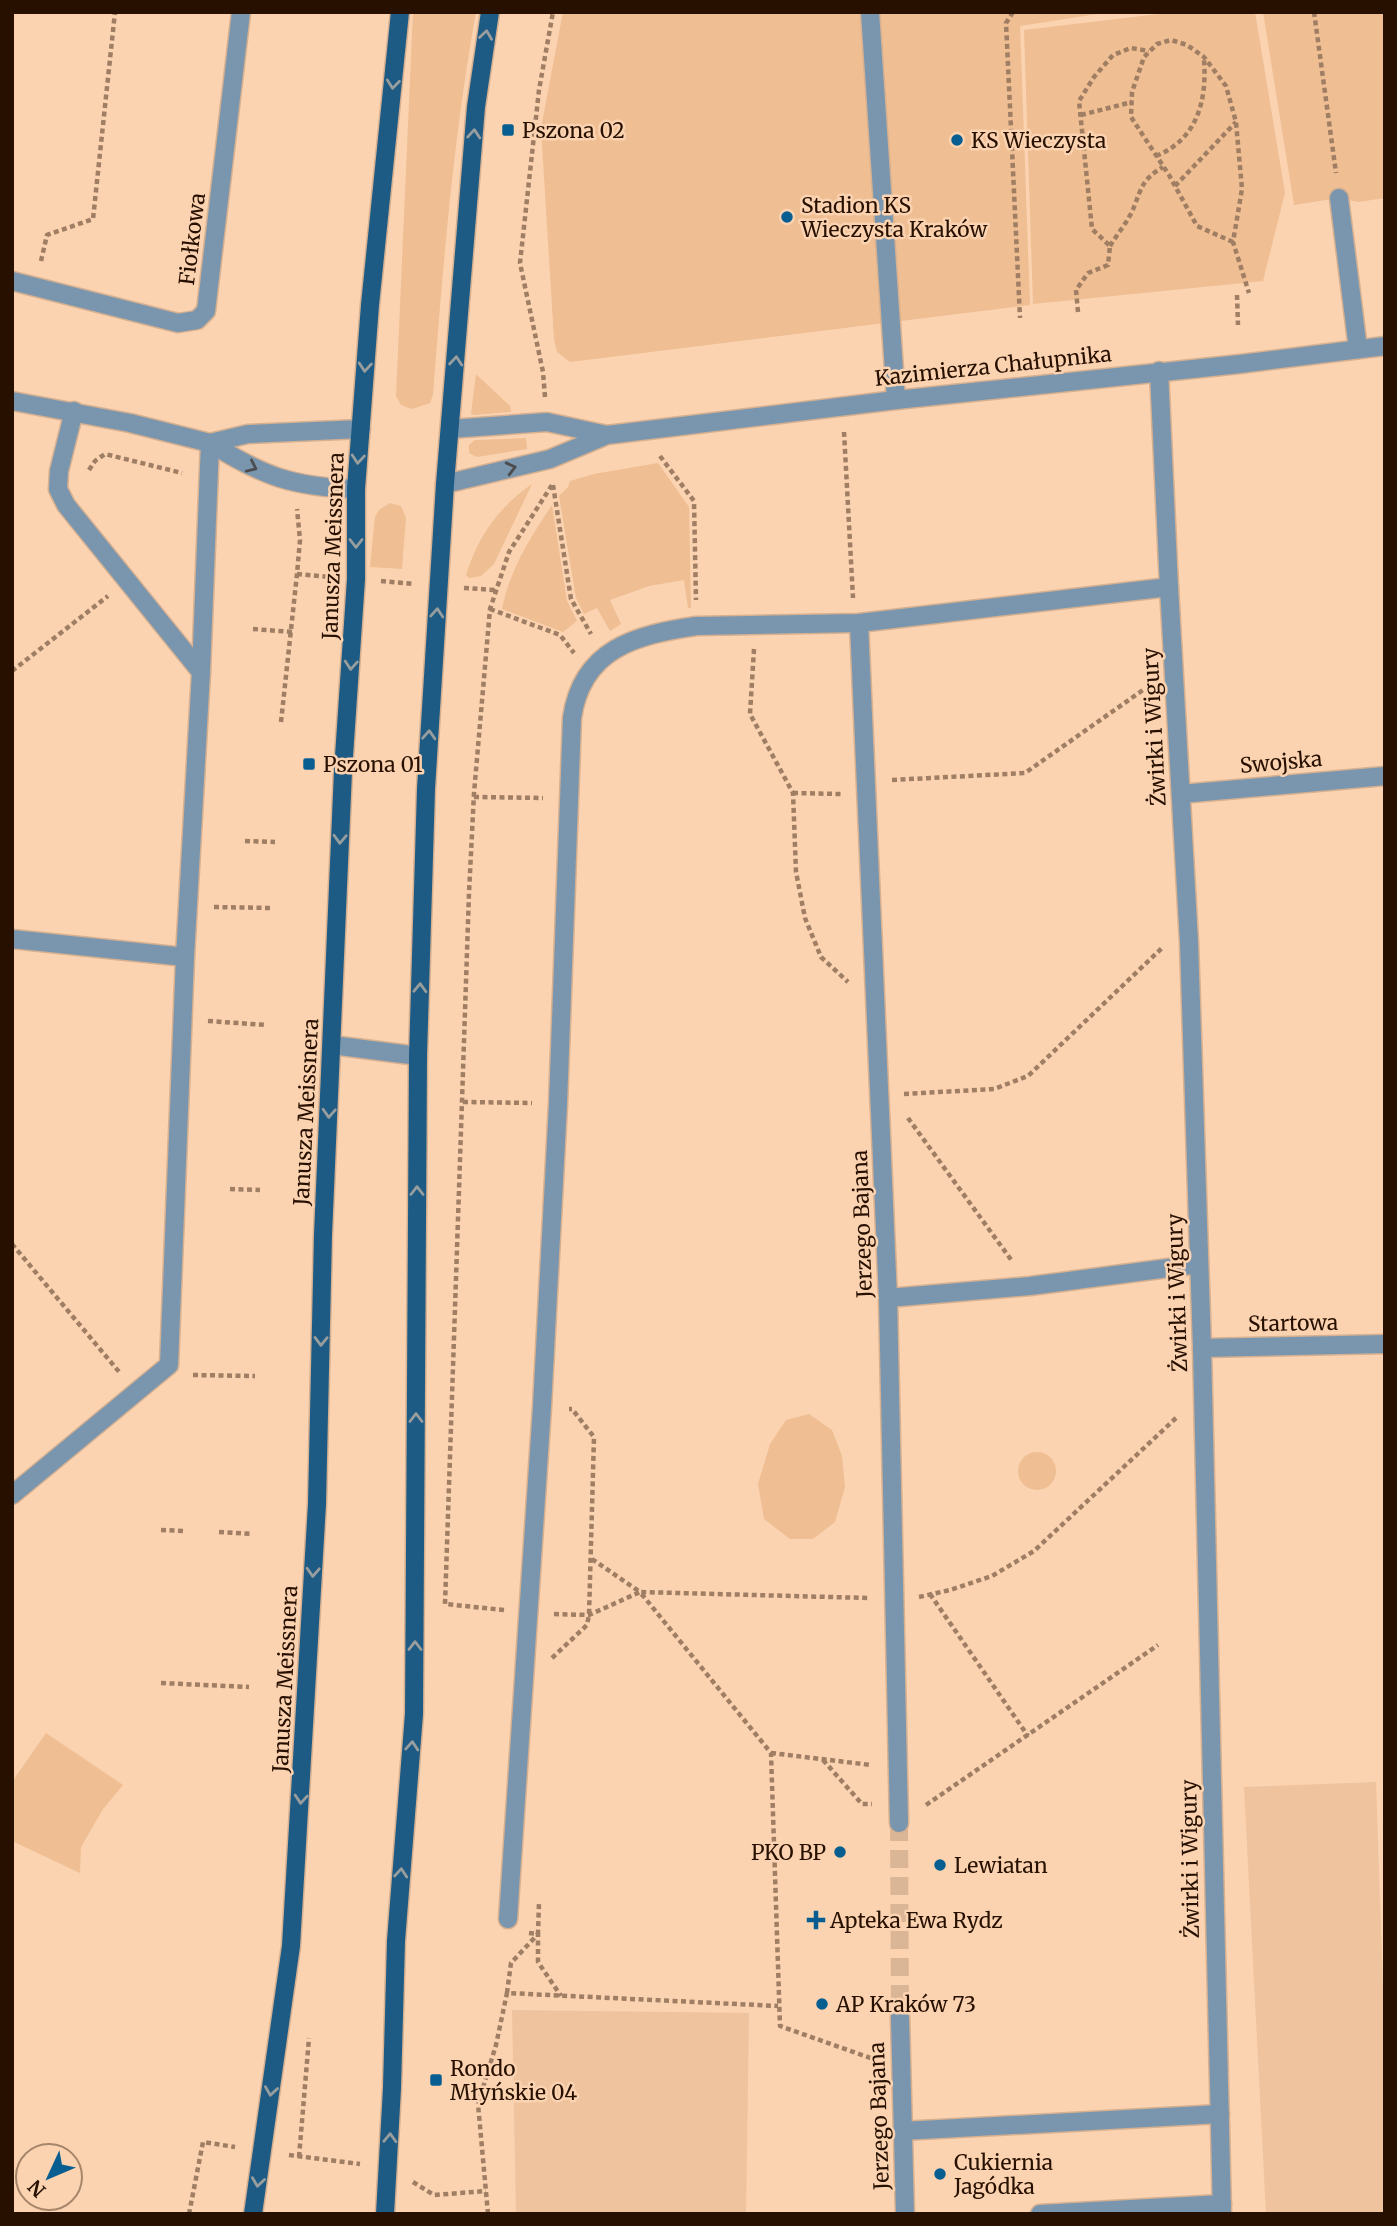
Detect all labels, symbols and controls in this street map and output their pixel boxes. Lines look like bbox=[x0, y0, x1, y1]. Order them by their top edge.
one-way arrow bbox=[478, 29, 493, 41]
one-way arrow bbox=[386, 79, 401, 90]
place label: Pszona 02 bbox=[522, 117, 625, 144]
marker: Pszona 02 bbox=[500, 122, 516, 138]
place label: KS Wieczysta bbox=[971, 127, 1106, 154]
one-way arrow bbox=[466, 128, 481, 139]
marker: KS Wieczysta bbox=[949, 132, 965, 148]
street label: Fiołkowa bbox=[173, 191, 211, 287]
place label: Stadion KS Wieczysta Kraków bbox=[800, 192, 987, 243]
marker: Stadion KS Wieczysta Kraków bbox=[779, 209, 795, 225]
street label: Kazimierza Chałupnika bbox=[873, 340, 1113, 392]
one-way arrow bbox=[448, 355, 463, 366]
one-way arrow bbox=[358, 362, 373, 373]
street label: Janusza Meissnera bbox=[316, 452, 350, 641]
one-way arrow bbox=[351, 454, 366, 465]
one-way arrow bbox=[245, 459, 257, 473]
one-way arrow bbox=[505, 462, 517, 476]
one-way arrow bbox=[348, 538, 364, 549]
one-way arrow bbox=[429, 608, 444, 619]
street label: Żwirki i Wigury bbox=[1136, 646, 1172, 807]
one-way arrow bbox=[344, 659, 359, 670]
one-way arrow bbox=[422, 729, 437, 740]
street label: Swojska bbox=[1239, 745, 1323, 779]
place label: Pszona 01 bbox=[323, 751, 423, 778]
marker: Pszona 01 bbox=[301, 756, 317, 772]
one-way arrow bbox=[333, 834, 348, 845]
one-way arrow bbox=[413, 982, 428, 993]
street label: Janusza Meissnera bbox=[288, 1018, 324, 1207]
one-way arrow bbox=[322, 1108, 337, 1119]
street label: Jerzego Bajana bbox=[846, 1150, 878, 1299]
one-way arrow bbox=[409, 1185, 425, 1196]
street label: Żwirki i Wigury bbox=[1161, 1212, 1193, 1373]
street label: Startowa bbox=[1248, 1309, 1338, 1337]
one-way arrow bbox=[313, 1335, 328, 1346]
one-way arrow bbox=[408, 1413, 424, 1423]
one-way arrow bbox=[306, 1567, 321, 1578]
street label: Janusza Meissnera bbox=[267, 1585, 303, 1774]
one-way arrow bbox=[407, 1640, 423, 1651]
one-way arrow bbox=[404, 1740, 419, 1751]
street label: Żwirki i Wigury bbox=[1175, 1779, 1205, 1939]
one-way arrow bbox=[293, 1794, 308, 1805]
place label: PKO BP bbox=[751, 1839, 826, 1866]
marker: PKO BP bbox=[832, 1844, 848, 1860]
place label: Lewiatan bbox=[954, 1852, 1048, 1879]
marker: Lewiatan bbox=[932, 1857, 948, 1873]
one-way arrow bbox=[393, 1867, 408, 1878]
place label: Apteka Ewa Rydz bbox=[829, 1907, 1003, 1934]
marker: Apteka Ewa Rydz bbox=[808, 1912, 824, 1928]
place label: AP Kraków 73 bbox=[835, 1991, 976, 2018]
marker: AP Kraków 73 bbox=[814, 1996, 830, 2012]
street label: Jerzego Bajana bbox=[863, 2042, 895, 2191]
place label: Rondo Młyńskie 04 bbox=[450, 2055, 577, 2106]
marker: Rondo Młyńskie 04 bbox=[428, 2072, 444, 2088]
one-way arrow bbox=[264, 2085, 279, 2097]
one-way arrow bbox=[382, 2132, 397, 2143]
north arrow bbox=[14, 2142, 84, 2212]
place label: Cukiernia Jagódka bbox=[953, 2149, 1053, 2200]
marker: Cukiernia Jagódka bbox=[932, 2166, 948, 2182]
text: N bbox=[23, 2175, 51, 2203]
one-way arrow bbox=[251, 2176, 266, 2188]

